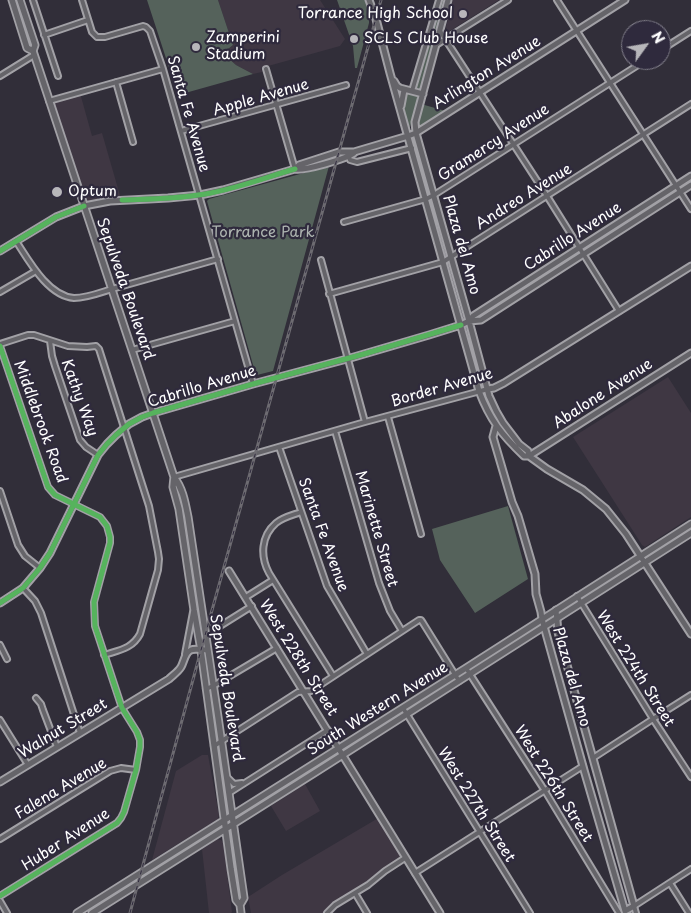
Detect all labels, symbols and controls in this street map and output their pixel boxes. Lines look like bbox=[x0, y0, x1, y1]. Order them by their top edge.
place label: Torrance High School bbox=[298, 5, 453, 23]
marker: Torrance High School bbox=[457, 8, 469, 20]
north arrow bbox=[621, 20, 671, 70]
text: N bbox=[646, 27, 670, 48]
place label: Zamperini Stadium bbox=[206, 29, 280, 64]
place label: SCLS Club House bbox=[364, 30, 488, 48]
marker: SCLS Club House bbox=[348, 33, 360, 45]
street label: Arlington Avenue bbox=[430, 33, 544, 113]
marker: Zamperini Stadium bbox=[190, 41, 202, 53]
street label: Santa Fe Avenue bbox=[163, 54, 213, 174]
street label: Apple Avenue bbox=[211, 76, 311, 120]
street label: Gramercy Avenue bbox=[435, 100, 553, 186]
street label: Andreo Avenue bbox=[473, 160, 575, 234]
place label: Optum bbox=[68, 183, 117, 201]
marker: Optum bbox=[50, 185, 64, 199]
street label: Plaza del Amo bbox=[438, 193, 484, 297]
street label: Cabrillo Avenue bbox=[521, 199, 625, 275]
street label: Sepulveda Boulevard bbox=[92, 216, 158, 362]
park label: Torrance Park bbox=[211, 224, 315, 242]
street label: Abalone Avenue bbox=[550, 355, 656, 433]
street label: Kathy Way bbox=[57, 357, 101, 439]
street label: Middlebrook Road bbox=[10, 358, 70, 486]
street label: Cabrillo Avenue bbox=[146, 362, 258, 412]
street label: Border Avenue bbox=[389, 365, 495, 411]
street label: Marinette Street bbox=[351, 469, 401, 589]
street label: Santa Fe Avenue bbox=[294, 476, 352, 594]
street label: West 228th Street bbox=[255, 597, 341, 719]
street label: West 224th Street bbox=[592, 608, 678, 730]
street label: Sepulveda Boulevard bbox=[205, 613, 247, 763]
street label: Plaza del Amo bbox=[548, 625, 594, 729]
street label: South Western Avenue bbox=[304, 658, 452, 760]
street label: Walnut Street bbox=[15, 695, 111, 763]
street label: West 226th Street bbox=[510, 722, 596, 846]
street label: West 227th Street bbox=[433, 744, 519, 866]
street label: Falena Avenue bbox=[12, 755, 110, 823]
street label: Huber Avenue bbox=[19, 805, 113, 875]

